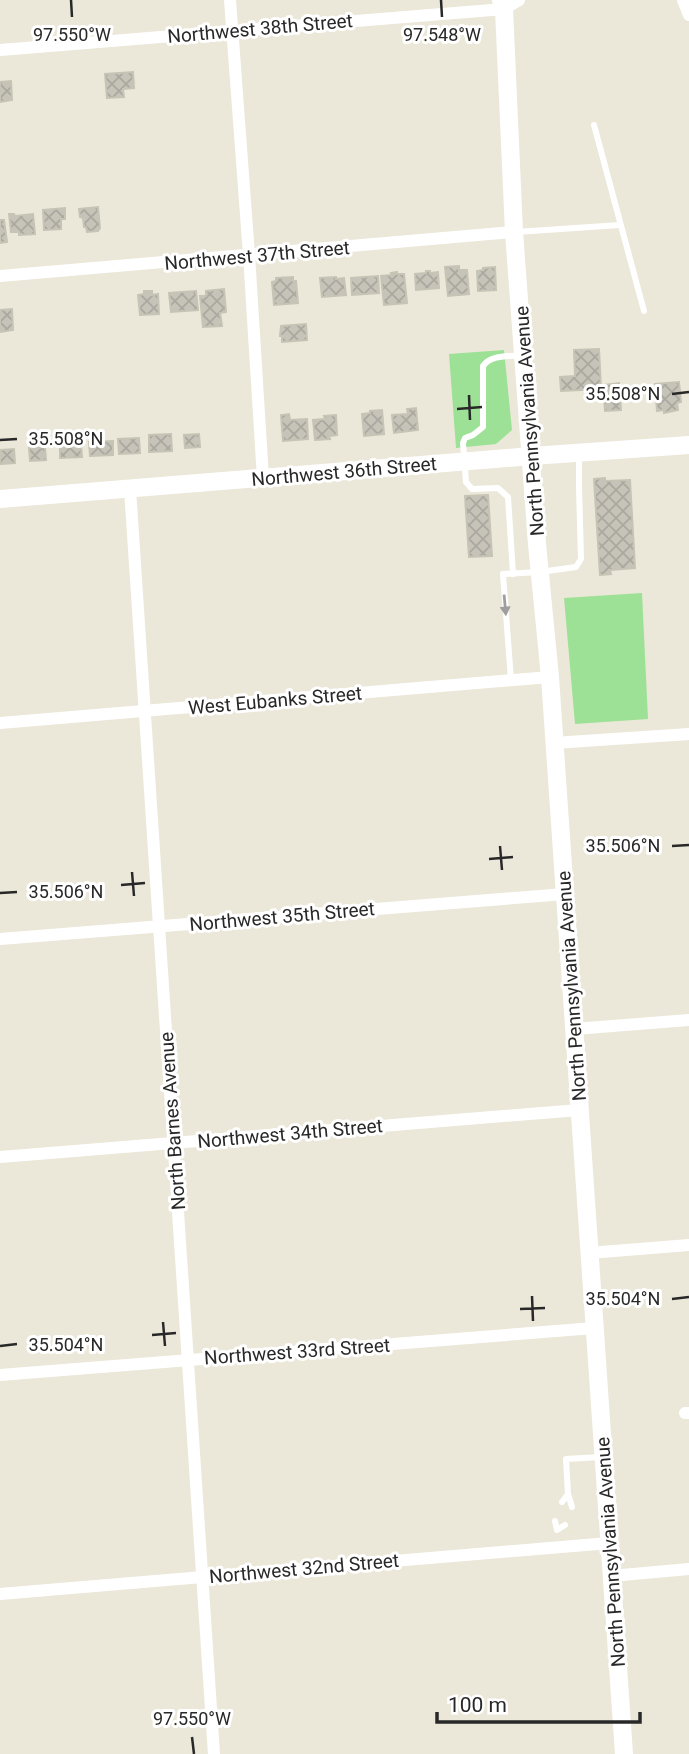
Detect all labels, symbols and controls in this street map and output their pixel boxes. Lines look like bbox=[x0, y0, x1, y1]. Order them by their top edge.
street label: Northwest 38th Street bbox=[166, 9, 354, 48]
text: 97.550°W bbox=[33, 24, 111, 45]
text: 97.548°W bbox=[403, 24, 481, 45]
street label: Northwest 37th Street bbox=[163, 236, 351, 275]
street label: North Pennsylvania Avenue bbox=[510, 305, 549, 537]
text: 35.508°N bbox=[586, 383, 660, 404]
text: 35.508°N bbox=[29, 428, 103, 449]
street label: Northwest 36th Street bbox=[250, 452, 438, 491]
one-way arrow bbox=[500, 594, 511, 616]
street label: West Eubanks Street bbox=[187, 681, 363, 720]
text: 35.506°N bbox=[586, 835, 660, 856]
street label: North Pennsylvania Avenue bbox=[552, 870, 591, 1102]
text: 35.506°N bbox=[29, 881, 103, 902]
street label: Northwest 35th Street bbox=[188, 897, 376, 936]
street label: North Barnes Avenue bbox=[155, 1031, 190, 1211]
street label: Northwest 34th Street bbox=[196, 1114, 384, 1153]
text: 35.504°N bbox=[586, 1288, 660, 1309]
text: 35.504°N bbox=[29, 1334, 103, 1355]
street label: Northwest 33rd Street bbox=[203, 1334, 391, 1369]
street label: North Pennsylvania Avenue bbox=[591, 1436, 630, 1668]
street label: Northwest 32nd Street bbox=[208, 1549, 400, 1588]
scale bar bbox=[437, 1680, 640, 1724]
text: 100 m bbox=[448, 1693, 507, 1717]
text: 97.550°W bbox=[153, 1708, 231, 1729]

